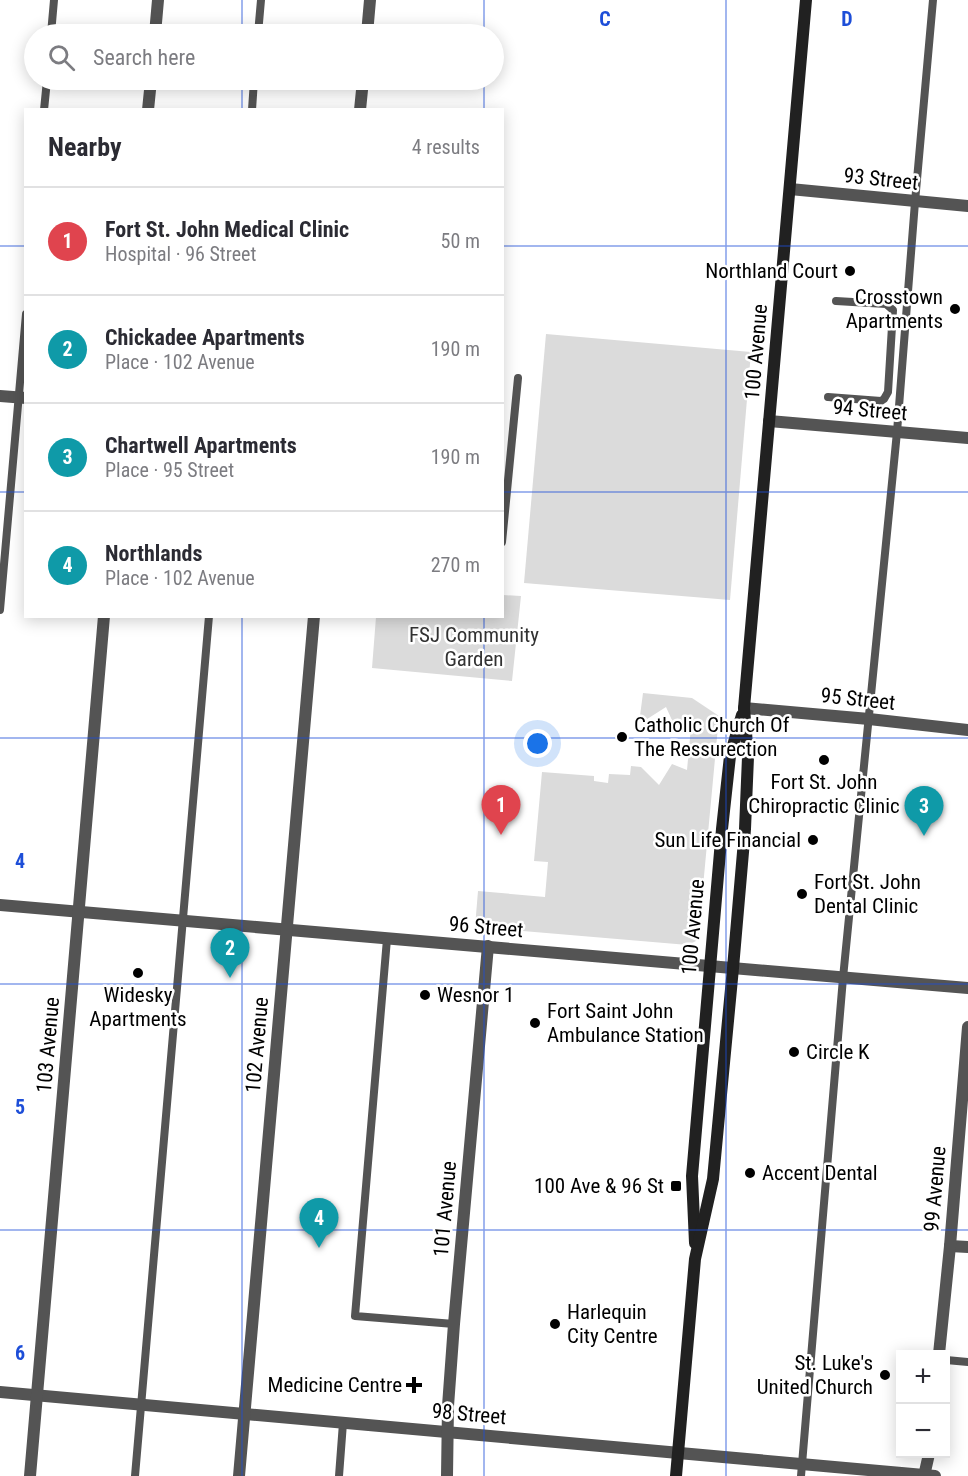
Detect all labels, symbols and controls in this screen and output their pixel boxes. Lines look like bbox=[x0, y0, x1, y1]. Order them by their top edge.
text: C bbox=[599, 7, 611, 31]
text: D bbox=[841, 7, 853, 31]
search box bbox=[24, 24, 504, 90]
icon: search bbox=[45, 41, 78, 74]
text: Search here bbox=[93, 45, 195, 70]
text: Nearby bbox=[48, 132, 122, 162]
text: 4 results bbox=[412, 135, 480, 159]
street label: 93 Street bbox=[843, 163, 919, 195]
text: Fort St. John Medical Clinic bbox=[105, 217, 349, 242]
text: 1 bbox=[62, 229, 73, 253]
text: 50 m bbox=[441, 229, 480, 253]
text: Hospital · 96 Street bbox=[105, 242, 256, 266]
place label: Northland Court bbox=[705, 259, 838, 283]
marker: Northland Court bbox=[843, 264, 857, 278]
place label: Crosstown Apartments bbox=[846, 285, 943, 333]
marker: Crosstown Apartments bbox=[948, 302, 962, 316]
street label: 100 Avenue bbox=[740, 303, 772, 401]
text: Chickadee Apartments bbox=[105, 325, 305, 350]
text: 2 bbox=[62, 337, 73, 361]
text: 190 m bbox=[431, 337, 480, 361]
text: Place · 102 Avenue bbox=[105, 350, 255, 374]
street label: 94 Street bbox=[832, 395, 908, 425]
text: Chartwell Apartments bbox=[105, 433, 297, 458]
text: 3 bbox=[62, 445, 73, 469]
text: 190 m bbox=[431, 445, 480, 469]
text: Place · 95 Street bbox=[105, 458, 234, 482]
text: Northlands bbox=[105, 541, 202, 566]
text: 4 bbox=[62, 553, 73, 577]
text: 270 m bbox=[431, 553, 480, 577]
text: Place · 102 Avenue bbox=[105, 566, 255, 590]
park label: FSJ Community Garden bbox=[409, 623, 539, 671]
street label: 95 Street bbox=[820, 683, 896, 715]
place label: Catholic Church Of The Ressurection bbox=[634, 713, 790, 761]
your location bbox=[523, 729, 552, 758]
marker: Catholic Church Of The Ressurection bbox=[615, 730, 629, 744]
marker: Fort St. John Chiropractic Clinic bbox=[817, 753, 831, 767]
place label: Fort St. John Chiropractic Clinic bbox=[748, 770, 900, 818]
pin: 1 bbox=[482, 786, 520, 835]
pin: 3 bbox=[904, 786, 944, 836]
place label: Sun Life Financial bbox=[654, 828, 801, 852]
marker: Sun Life Financial bbox=[806, 833, 820, 847]
text: 4 bbox=[15, 849, 25, 873]
place label: Fort St. John Dental Clinic bbox=[814, 870, 921, 918]
street label: 100 Avenue bbox=[677, 878, 709, 976]
marker: Fort St. John Dental Clinic bbox=[795, 887, 809, 901]
street label: 96 Street bbox=[448, 912, 524, 942]
pin: 2 bbox=[210, 928, 250, 978]
marker: Widesky Apartments bbox=[131, 966, 145, 980]
place label: Widesky Apartments bbox=[89, 983, 187, 1031]
place label: Wesnor 1 bbox=[437, 983, 514, 1007]
marker: Wesnor 1 bbox=[418, 988, 432, 1002]
street label: 103 Avenue bbox=[32, 996, 64, 1094]
street label: 102 Avenue bbox=[241, 996, 273, 1094]
place label: Fort Saint John Ambulance Station bbox=[547, 999, 704, 1047]
marker: Fort Saint John Ambulance Station bbox=[528, 1016, 542, 1030]
place label: Circle K bbox=[806, 1040, 870, 1064]
marker: Circle K bbox=[787, 1045, 801, 1059]
text: 5 bbox=[15, 1095, 25, 1119]
street label: 99 Avenue bbox=[919, 1145, 951, 1233]
street label: 101 Avenue bbox=[429, 1160, 461, 1258]
place label: Accent Dental bbox=[762, 1161, 878, 1185]
marker: Accent Dental bbox=[743, 1166, 757, 1180]
place label: 100 Ave & 96 St bbox=[534, 1174, 664, 1198]
marker: 100 Ave & 96 St bbox=[669, 1179, 683, 1193]
pin: 4 bbox=[300, 1198, 338, 1248]
place label: Harlequin City Centre bbox=[567, 1300, 658, 1348]
marker: Harlequin City Centre bbox=[548, 1317, 562, 1331]
text: 6 bbox=[15, 1341, 25, 1365]
map controls bbox=[896, 1350, 950, 1458]
button: + bbox=[896, 1350, 950, 1404]
place label: St. Luke's United Church bbox=[757, 1351, 873, 1399]
marker: St. Luke's United Church bbox=[878, 1368, 892, 1382]
place label: Medicine Centre bbox=[268, 1373, 402, 1397]
marker: Medicine Centre bbox=[407, 1378, 421, 1392]
street label: 98 Street bbox=[431, 1399, 507, 1429]
button: − bbox=[896, 1404, 950, 1458]

